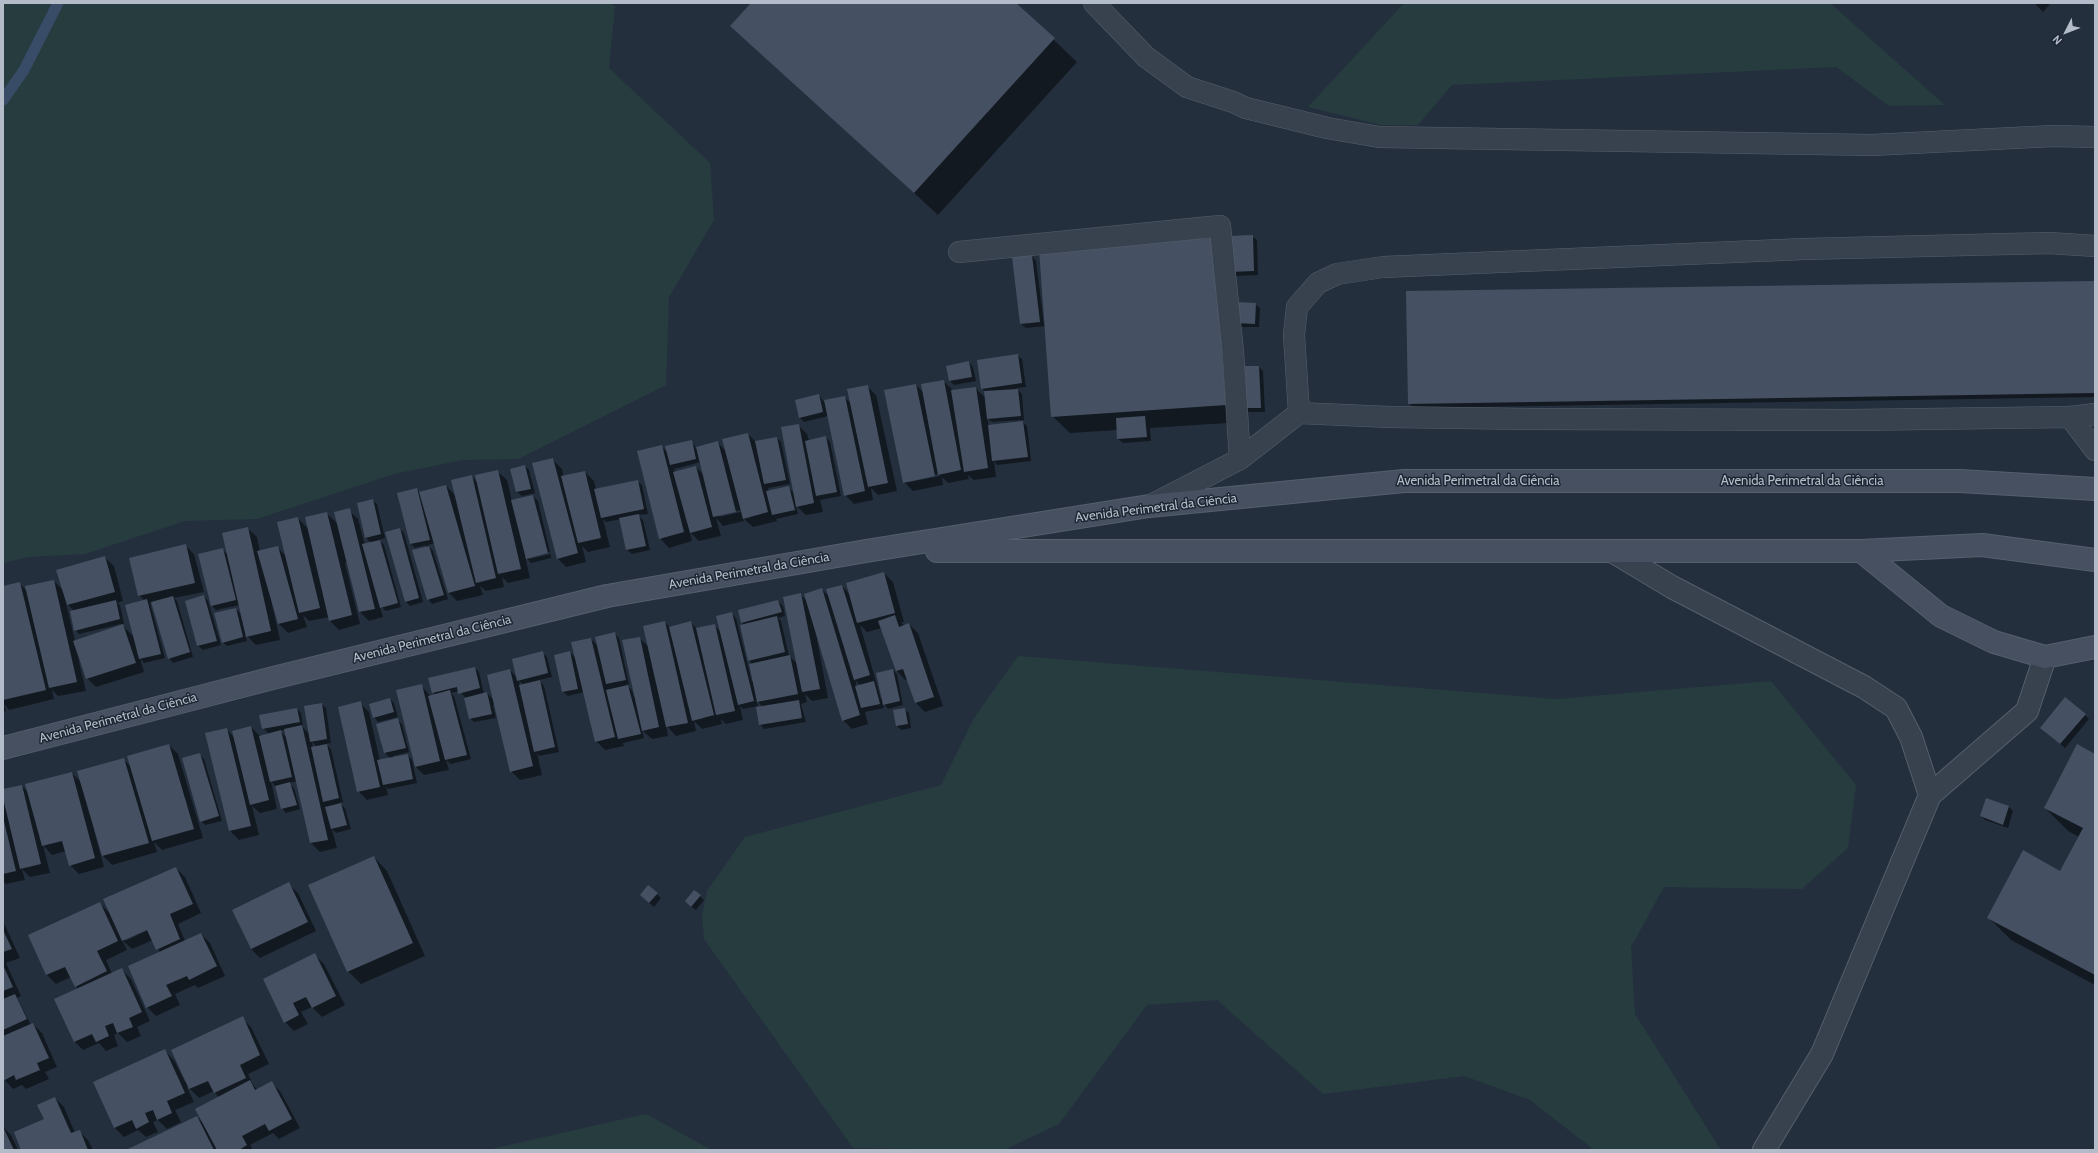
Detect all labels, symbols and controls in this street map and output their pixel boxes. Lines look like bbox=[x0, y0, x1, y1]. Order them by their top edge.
north arrow bbox=[2046, 12, 2086, 52]
text: N bbox=[2049, 32, 2065, 48]
street label: Avenida Perimetral da Ciência bbox=[1397, 473, 1559, 489]
street label: Avenida Perimetral da Ciência bbox=[1721, 473, 1883, 489]
street label: Avenida Perimetral da Ciência bbox=[1074, 490, 1238, 526]
street label: Avenida Perimetral da Ciência bbox=[668, 549, 830, 593]
street label: Avenida Perimetral da Ciência bbox=[351, 612, 513, 666]
street label: Avenida Perimetral da Ciência bbox=[37, 689, 199, 747]

